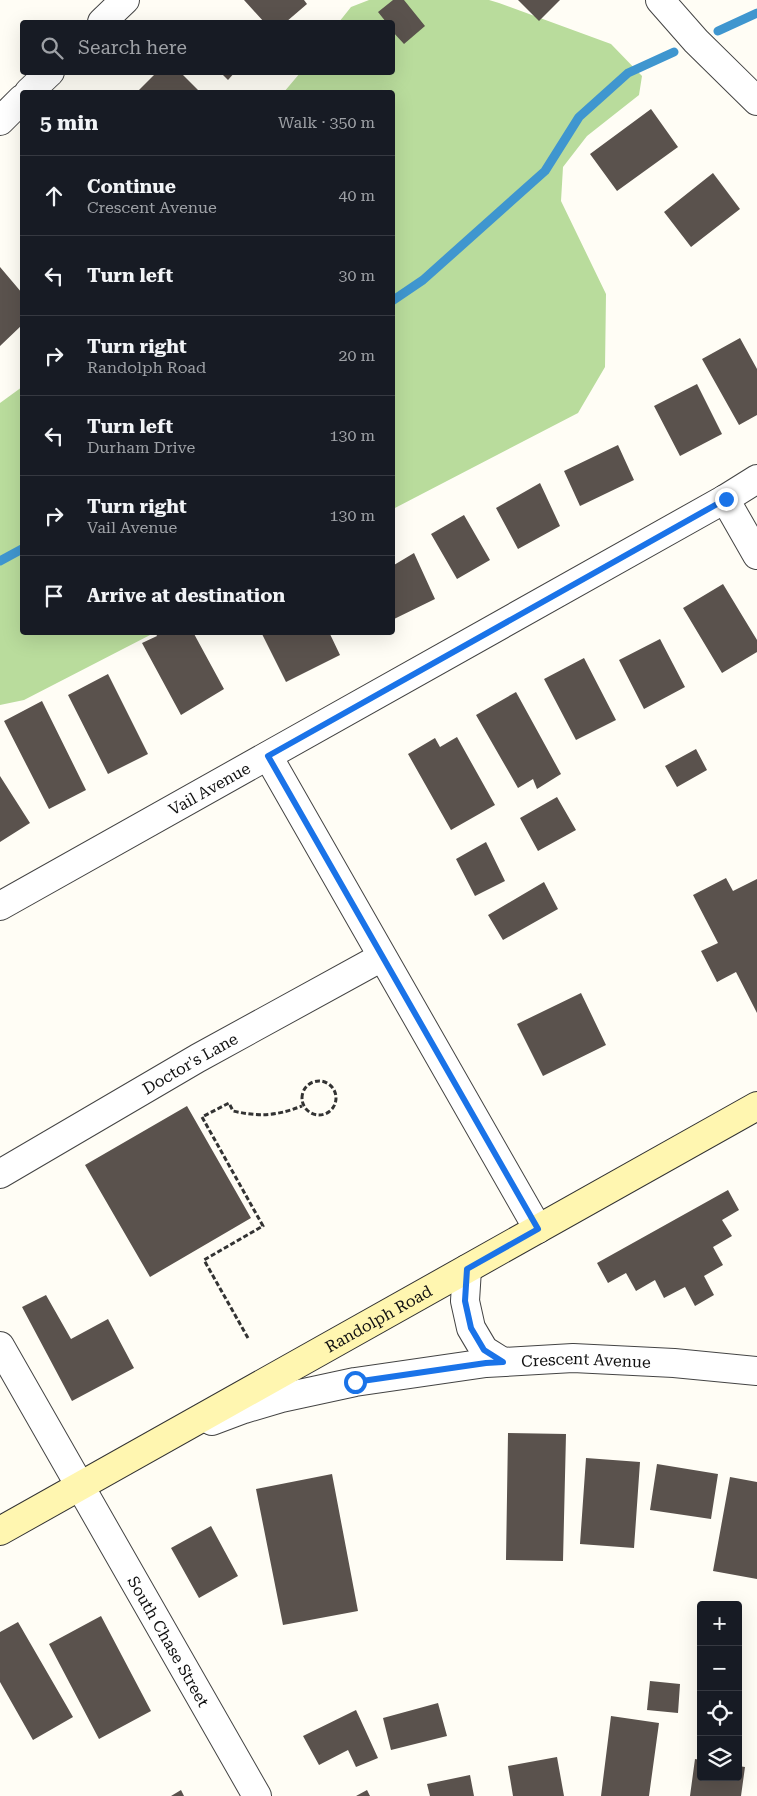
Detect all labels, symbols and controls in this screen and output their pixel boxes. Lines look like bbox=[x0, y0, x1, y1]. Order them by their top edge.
search box bbox=[20, 20, 395, 75]
icon: search bbox=[38, 34, 66, 62]
text: Search here bbox=[78, 36, 187, 59]
text: 5 min bbox=[40, 111, 98, 135]
text: Walk · 350 m bbox=[278, 113, 375, 132]
text: Continue bbox=[87, 175, 176, 198]
icon: ahead bbox=[40, 182, 68, 210]
text: 40 m bbox=[338, 186, 375, 205]
text: Crescent Avenue bbox=[87, 198, 217, 217]
icon: left bbox=[40, 262, 68, 290]
text: Turn left bbox=[87, 264, 173, 287]
text: 30 m bbox=[338, 266, 375, 285]
text: Turn right bbox=[87, 335, 187, 358]
icon: right bbox=[40, 342, 68, 370]
text: 20 m bbox=[338, 346, 375, 365]
text: Randolph Road bbox=[87, 358, 206, 377]
text: Turn left bbox=[87, 415, 173, 438]
icon: left bbox=[40, 422, 68, 450]
text: 130 m bbox=[329, 426, 375, 445]
text: Durham Drive bbox=[87, 438, 195, 457]
route end bbox=[715, 488, 738, 511]
text: Turn right bbox=[87, 495, 187, 518]
icon: right bbox=[40, 502, 68, 530]
text: 130 m bbox=[329, 506, 375, 525]
text: Vail Avenue bbox=[87, 518, 177, 537]
icon: arrive bbox=[40, 582, 68, 610]
text: Arrive at destination bbox=[87, 584, 285, 607]
street label: Vail Avenue bbox=[165, 758, 254, 819]
street label: Doctor's Lane bbox=[139, 1028, 241, 1098]
street label: Randolph Road bbox=[322, 1281, 435, 1356]
street label: Crescent Avenue bbox=[521, 1348, 651, 1371]
route start bbox=[344, 1371, 367, 1394]
street label: South Chase Street bbox=[124, 1573, 213, 1710]
map controls bbox=[697, 1601, 742, 1781]
button: + bbox=[697, 1601, 742, 1646]
button: − bbox=[697, 1646, 742, 1691]
button: locate bbox=[697, 1691, 742, 1736]
button: layers bbox=[697, 1736, 742, 1781]

